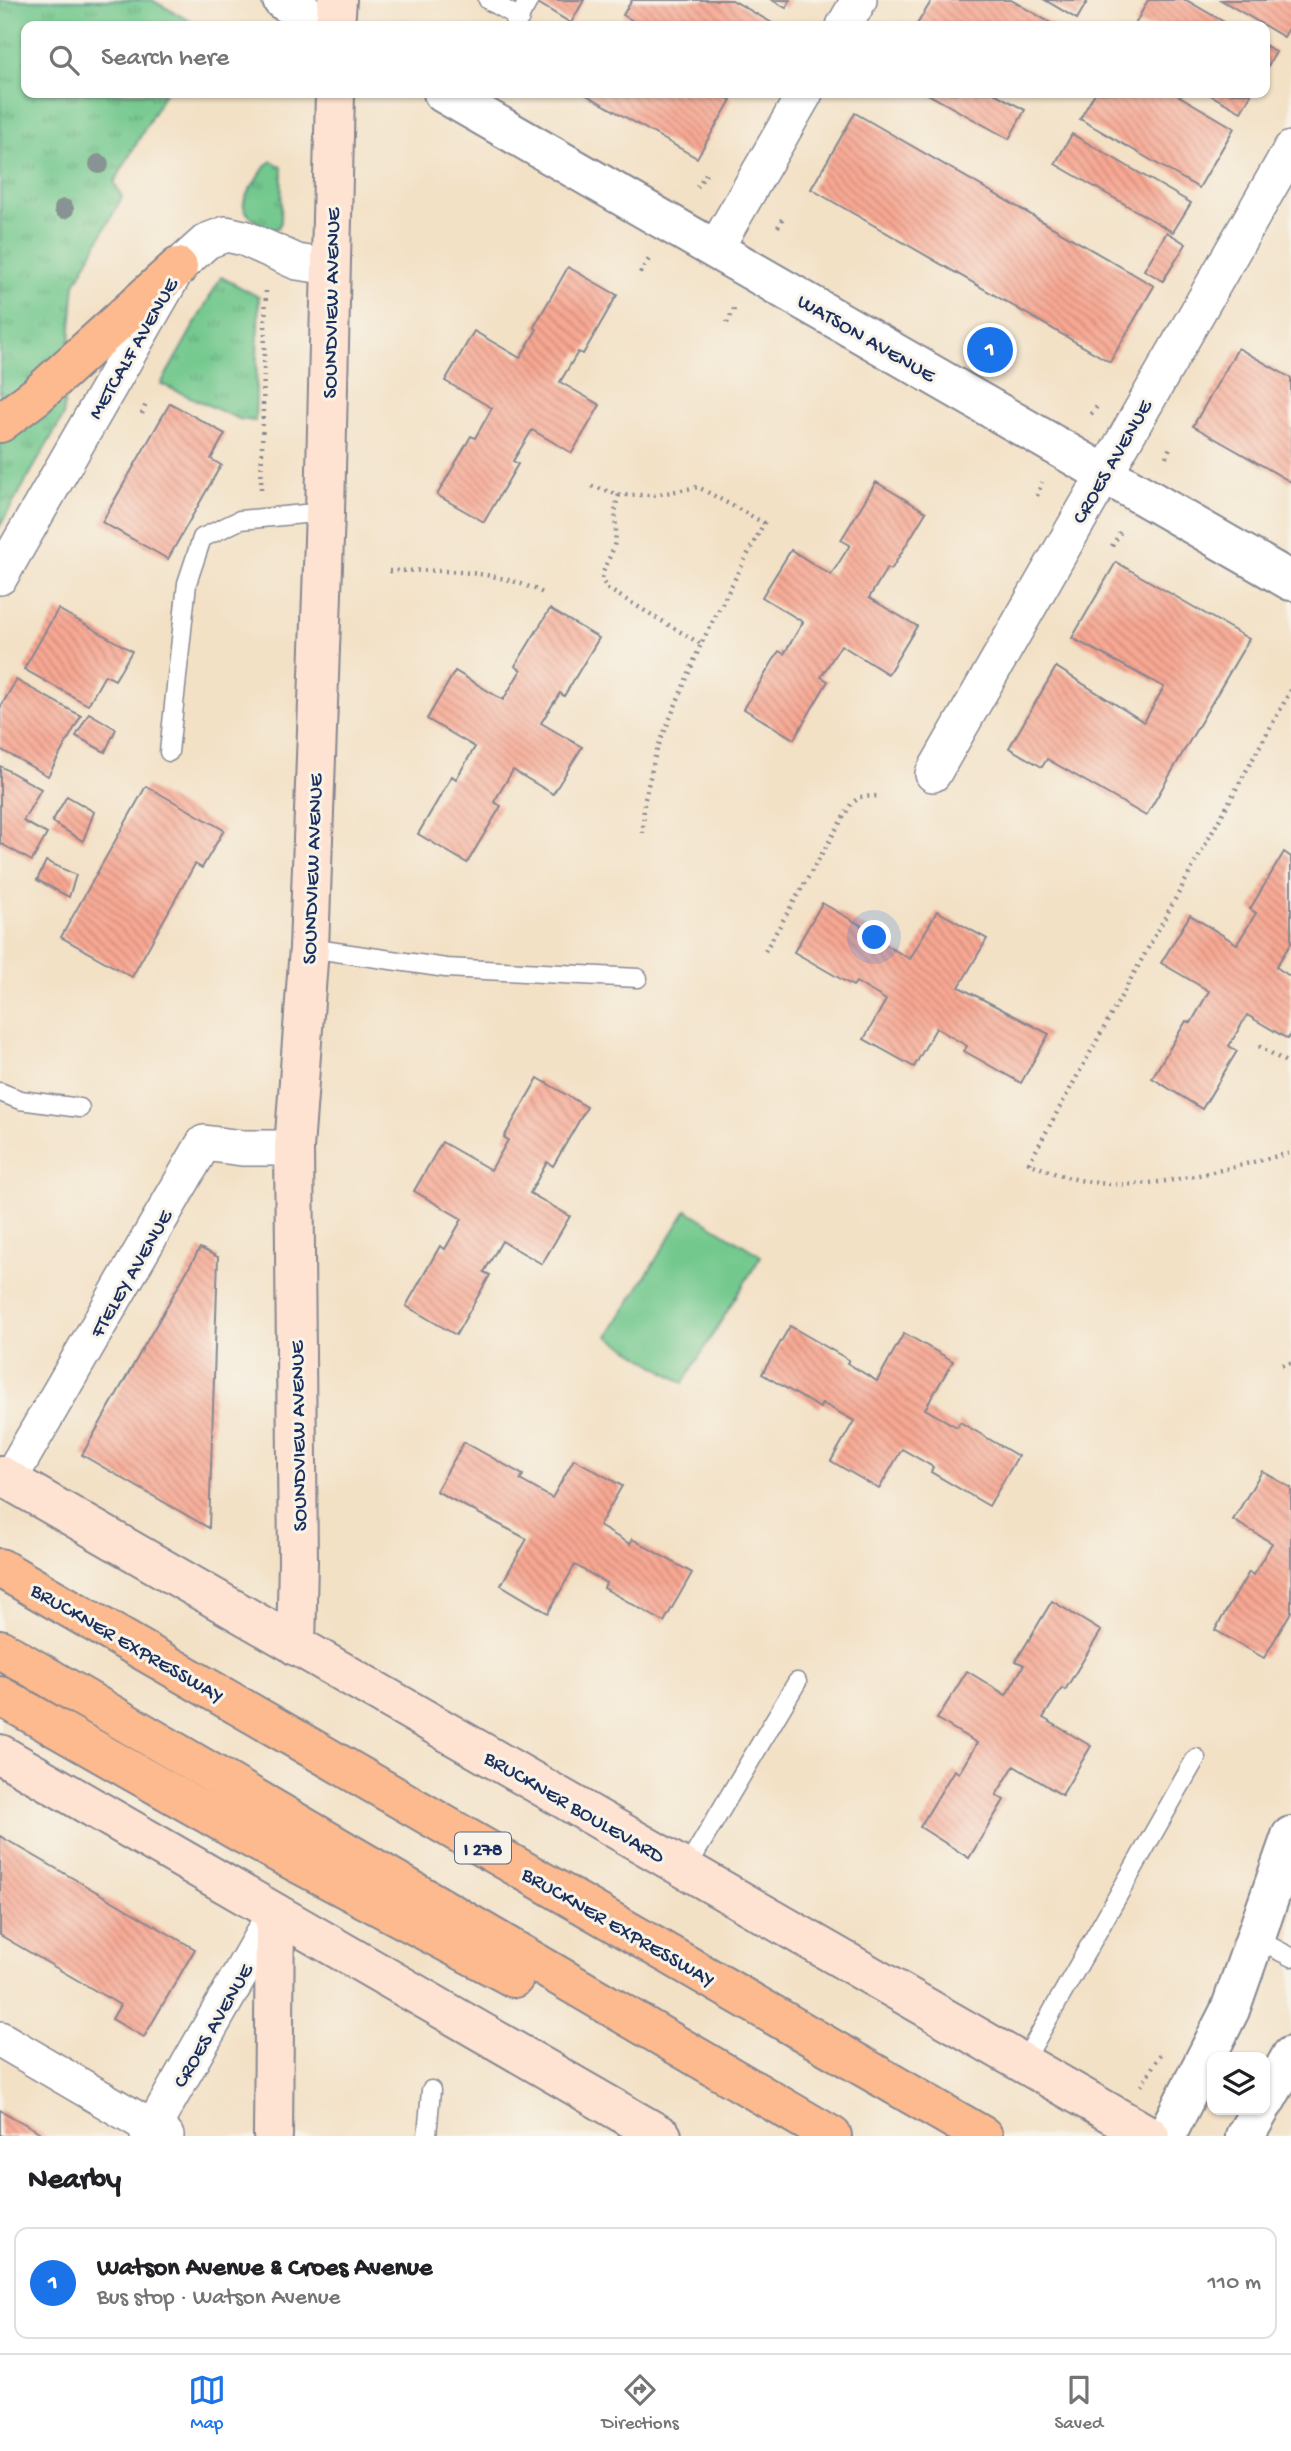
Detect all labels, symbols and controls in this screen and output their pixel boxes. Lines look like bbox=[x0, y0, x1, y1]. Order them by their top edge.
search box bbox=[21, 21, 1270, 98]
icon: search bbox=[45, 41, 83, 79]
text: Search here bbox=[101, 44, 229, 75]
street label: SOUNDVIEW AVENUE bbox=[319, 207, 348, 399]
street label: METCALF AVENUE bbox=[84, 274, 186, 425]
street label: WATSON AVENUE bbox=[792, 290, 940, 390]
pin: 1 bbox=[967, 324, 1013, 376]
street label: CROES AVENUE bbox=[1068, 396, 1160, 529]
street label: SOUNDVIEW AVENUE bbox=[299, 773, 330, 965]
your location bbox=[857, 920, 891, 954]
street label: FTELEY AVENUE bbox=[86, 1206, 180, 1344]
street label: SOUNDVIEW AVENUE bbox=[286, 1340, 315, 1531]
street label: BRUCKNER EXPRESSWAY bbox=[24, 1579, 227, 1711]
street label: BRUCKNER BOULEVARD bbox=[478, 1747, 668, 1871]
road number: I 278 bbox=[455, 1832, 511, 1864]
street label: BRUCKNER EXPRESSWAY bbox=[515, 1863, 718, 1995]
street label: CROES AVENUE bbox=[169, 1960, 261, 2093]
map controls bbox=[1207, 2052, 1270, 2115]
button: layers bbox=[1207, 2052, 1270, 2115]
text: Nearby bbox=[28, 2164, 121, 2199]
text: Watson Avenue & Croes Avenue bbox=[97, 2254, 432, 2285]
text: 1 bbox=[48, 2270, 58, 2297]
text: 110 m bbox=[1208, 2270, 1261, 2297]
text: Bus stop · Watson Avenue bbox=[97, 2285, 340, 2312]
tab: Map bbox=[188, 2371, 226, 2436]
tab: Directions bbox=[602, 2371, 679, 2436]
tab: Saved bbox=[1054, 2371, 1103, 2436]

